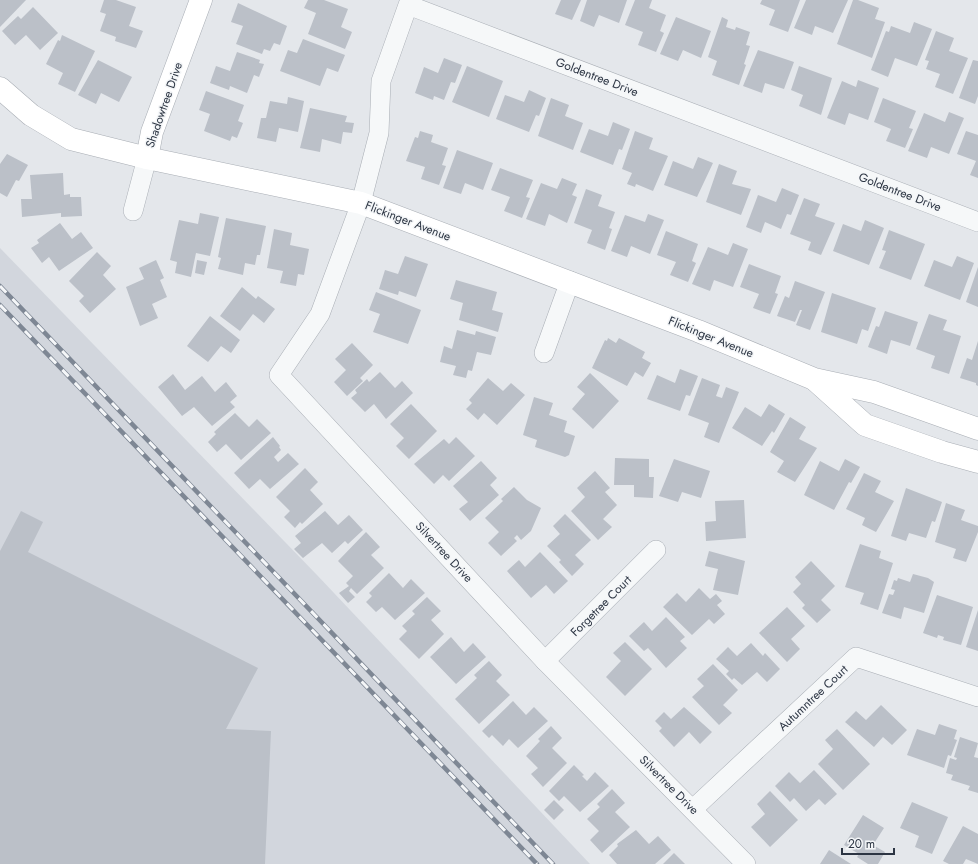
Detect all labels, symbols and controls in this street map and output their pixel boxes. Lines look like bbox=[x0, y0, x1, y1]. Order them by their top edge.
street label: Goldentree Drive bbox=[553, 53, 641, 101]
street label: Shadowtree Drive bbox=[141, 60, 187, 150]
street label: Goldentree Drive bbox=[856, 168, 944, 216]
street label: Flickinger Avenue bbox=[363, 196, 453, 246]
street label: Flickinger Avenue bbox=[666, 312, 756, 362]
street label: Silvertree Drive bbox=[411, 518, 477, 586]
street label: Forgetree Court bbox=[566, 571, 636, 641]
street label: Autumntree Court bbox=[774, 661, 852, 735]
street label: Silvertree Drive bbox=[635, 751, 703, 819]
scale bar bbox=[842, 830, 894, 856]
text: 20 m bbox=[848, 835, 875, 853]

